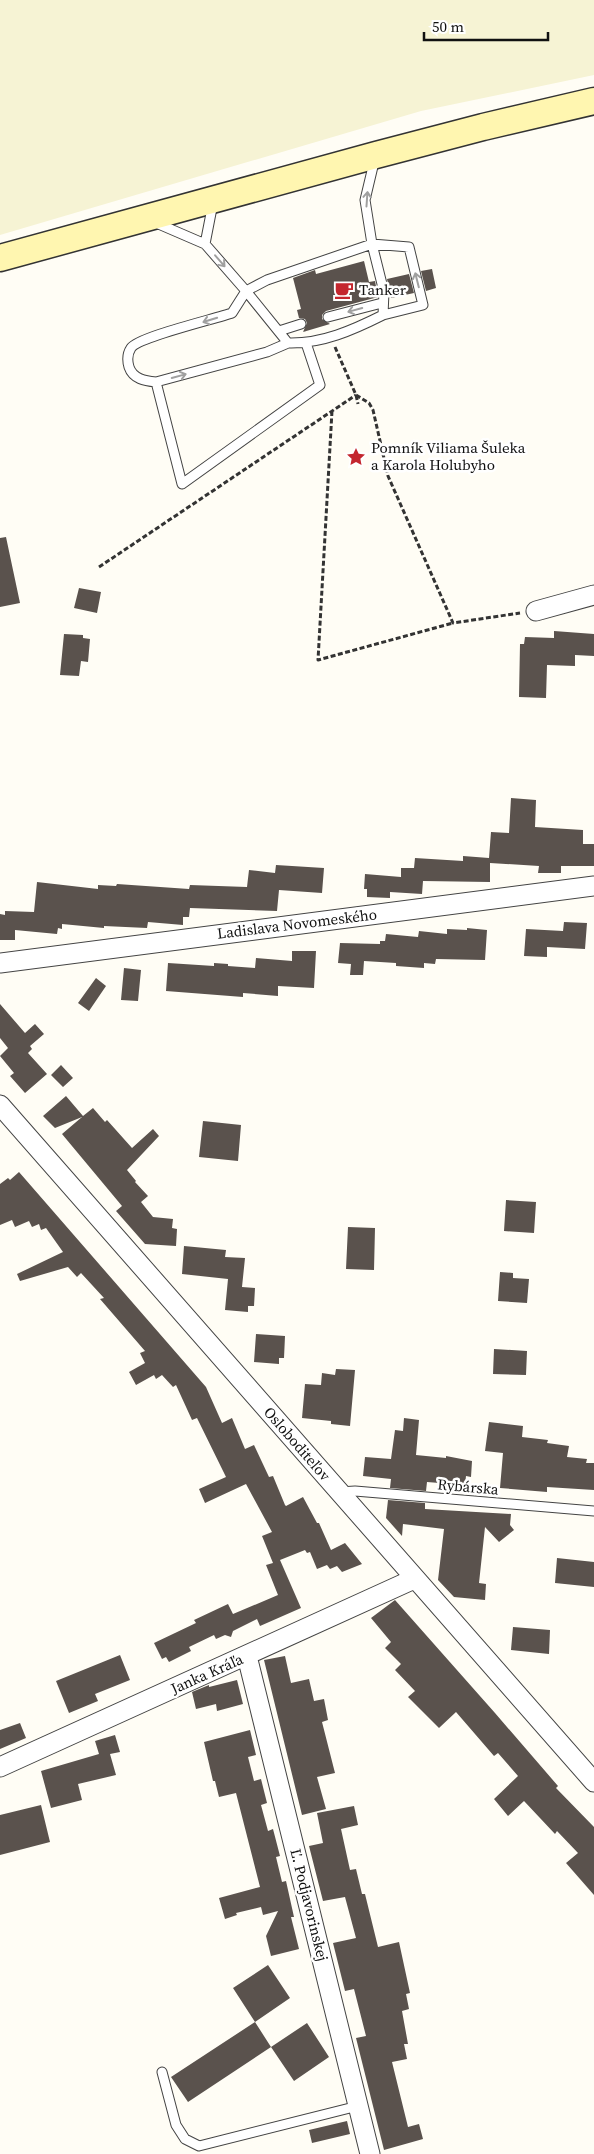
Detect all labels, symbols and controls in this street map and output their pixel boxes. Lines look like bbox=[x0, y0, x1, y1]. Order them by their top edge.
scale bar bbox=[424, 10, 548, 42]
text: 50 m bbox=[432, 16, 464, 37]
one-way arrow bbox=[363, 192, 372, 208]
one-way arrow bbox=[214, 254, 225, 267]
one-way arrow bbox=[412, 273, 421, 289]
cafe icon: Tanker bbox=[333, 279, 355, 301]
place label: Tanker bbox=[359, 279, 407, 300]
one-way arrow bbox=[348, 306, 364, 315]
one-way arrow bbox=[203, 316, 219, 325]
one-way arrow bbox=[171, 370, 187, 380]
place label: Pomník Viliama Šuleka a Karola Holubyho bbox=[371, 437, 526, 475]
place icon: Pomník Viliama Šuleka a Karola Holubyho bbox=[345, 446, 367, 468]
street label: Ladislava Novomeského bbox=[216, 903, 378, 944]
street label: Osloboditeľov bbox=[259, 1402, 336, 1486]
street label: Rybárska bbox=[437, 1473, 500, 1500]
street label: Janka Kráľa bbox=[166, 1648, 247, 1699]
street label: Ľ. Podjavorinskej bbox=[285, 1846, 334, 1963]

